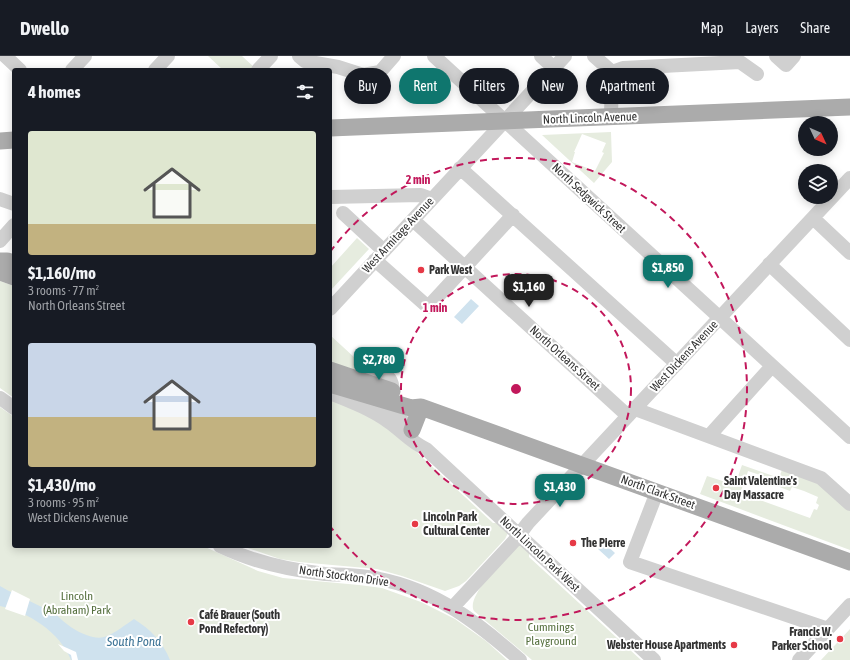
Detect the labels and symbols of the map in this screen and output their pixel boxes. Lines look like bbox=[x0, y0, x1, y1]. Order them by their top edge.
street label: North Lincoln Avenue bbox=[543, 109, 637, 127]
north arrow bbox=[798, 116, 838, 156]
street label: North Sedgwick Street bbox=[549, 160, 629, 236]
text: 2 min bbox=[406, 173, 430, 187]
street label: West Armitage Avenue bbox=[359, 194, 437, 276]
pin: $1,850 bbox=[635, 255, 701, 289]
place label: Park West bbox=[429, 263, 473, 277]
marker: Park West bbox=[416, 265, 426, 275]
pin: $1,160 bbox=[496, 274, 562, 308]
text: 1 min bbox=[423, 301, 447, 315]
street label: West Dickens Avenue bbox=[647, 317, 721, 395]
street label: North Orleans Street bbox=[527, 323, 603, 394]
pin: $2,780 bbox=[346, 347, 412, 381]
centre of rings bbox=[509, 382, 523, 396]
street label: North Clark Street bbox=[619, 472, 698, 512]
pin: $1,430 bbox=[527, 474, 593, 508]
place label: Saint Valentine's Day Massacre bbox=[724, 474, 798, 502]
marker: Saint Valentine's Day Massacre bbox=[711, 483, 721, 493]
place label: Lincoln Park Cultural Center bbox=[423, 510, 490, 538]
street label: North Lincoln Park West bbox=[497, 513, 583, 595]
marker: Lincoln Park Cultural Center bbox=[410, 519, 420, 529]
place label: The Pierre bbox=[581, 536, 626, 550]
marker: The Pierre bbox=[568, 538, 578, 548]
street label: North Stockton Drive bbox=[298, 563, 390, 589]
park label: Lincoln (Abraham) Park bbox=[43, 589, 112, 617]
place label: Café Brauer (South Pond Refectory) bbox=[199, 608, 280, 636]
marker: Café Brauer (South Pond Refectory) bbox=[186, 617, 196, 627]
park label: Cummings Playground bbox=[525, 620, 577, 648]
place label: Francis W. Parker School bbox=[772, 625, 833, 653]
water label: South Pond bbox=[106, 634, 161, 649]
marker: Francis W. Parker School bbox=[835, 634, 845, 644]
place label: Webster House Apartments bbox=[606, 638, 727, 652]
marker: Webster House Apartments bbox=[729, 640, 739, 650]

